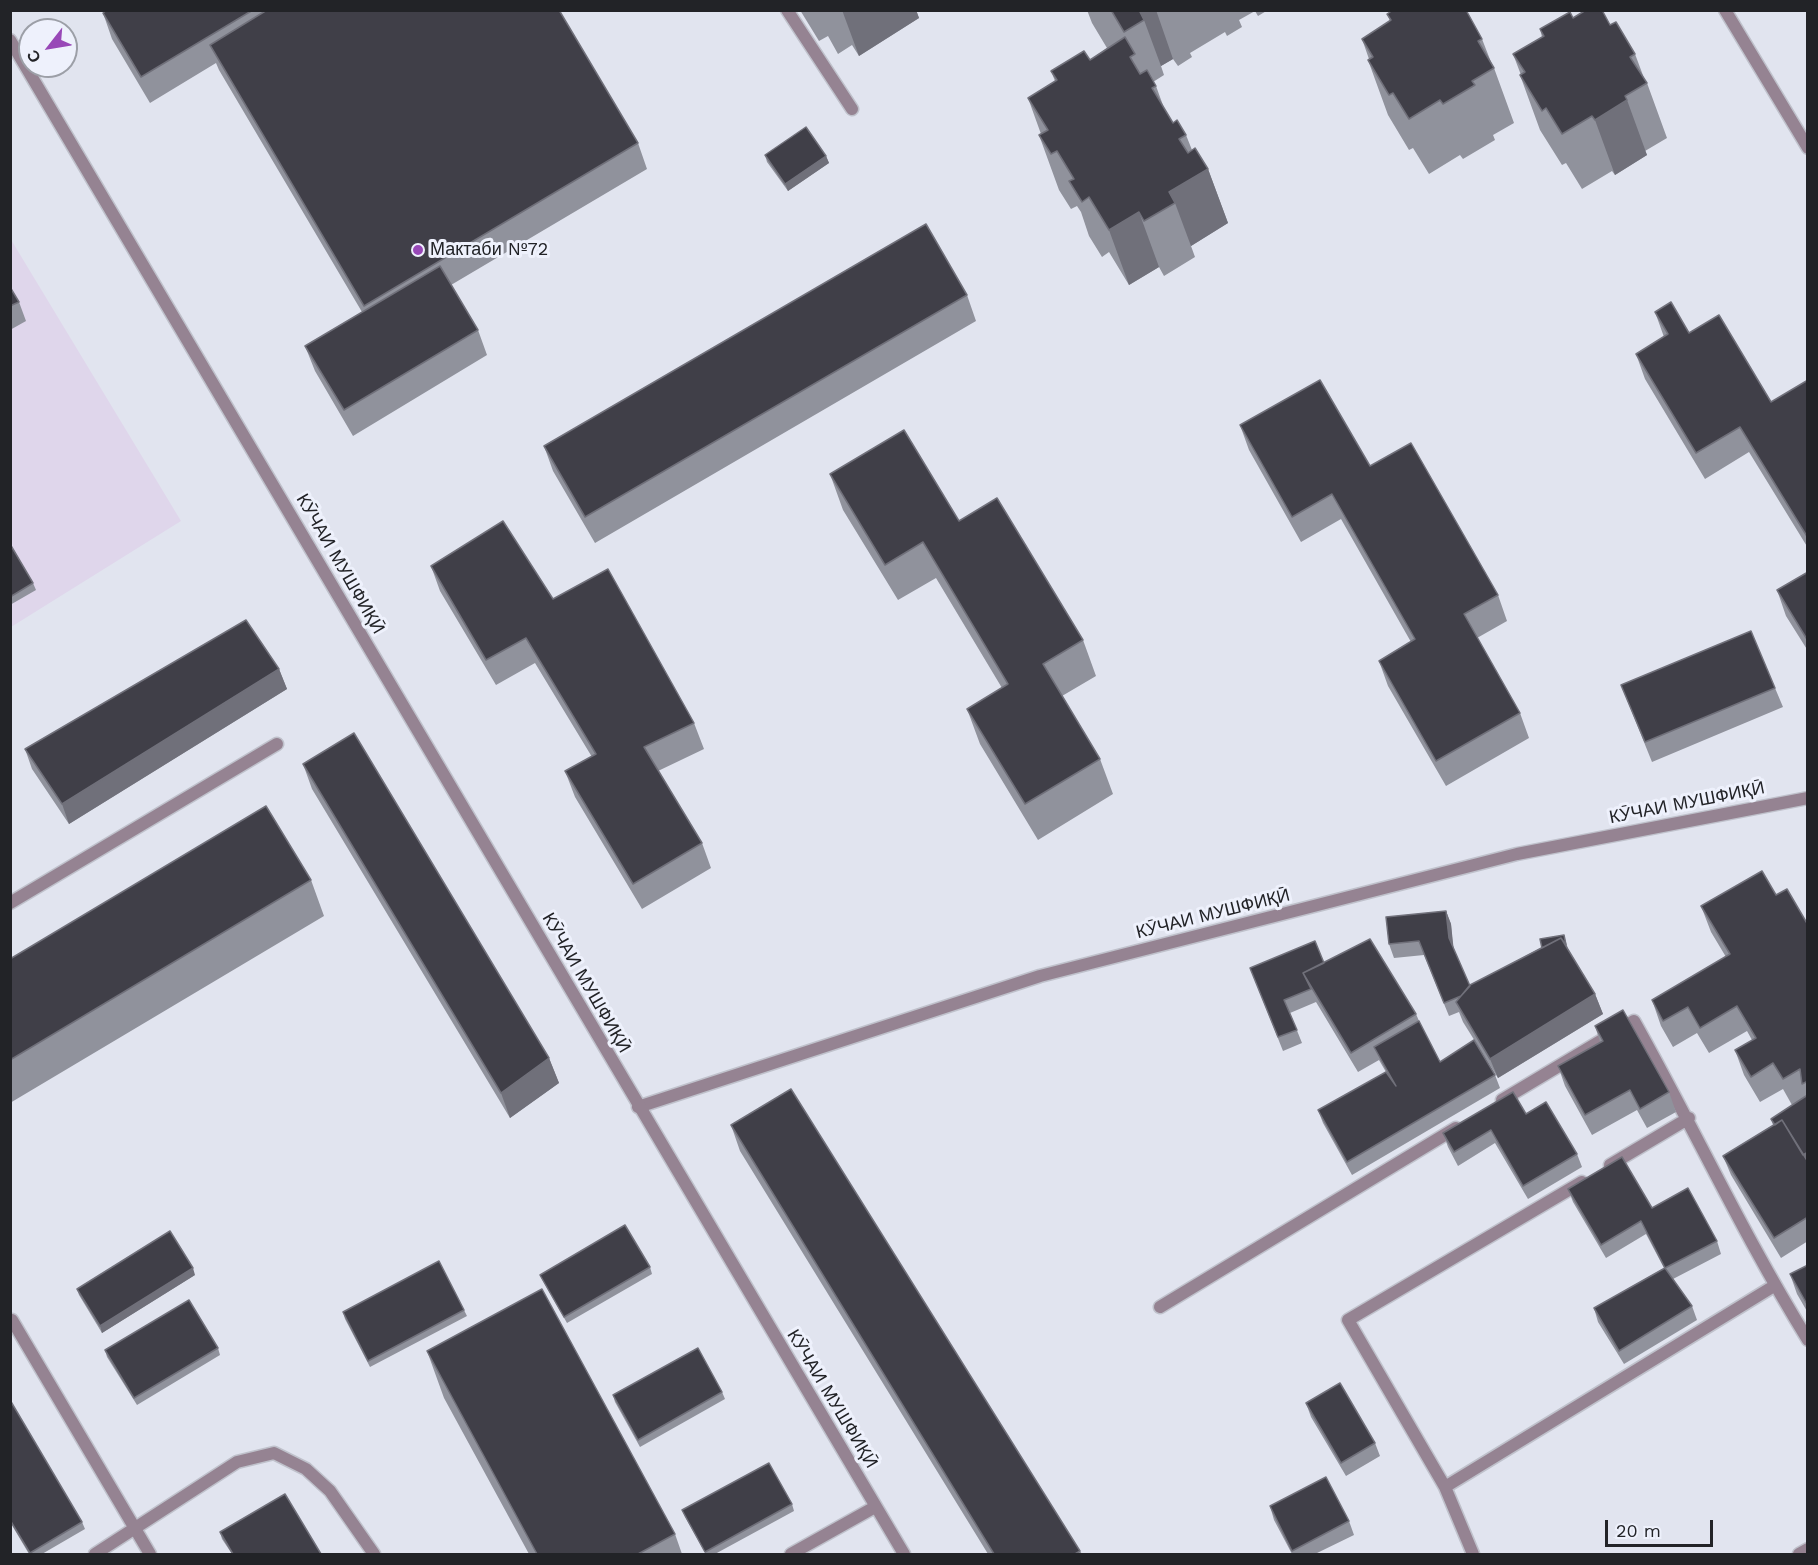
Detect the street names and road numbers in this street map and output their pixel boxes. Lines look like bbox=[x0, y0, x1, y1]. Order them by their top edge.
street label: КӮЧАИ МУШФИҚӢ bbox=[291, 490, 389, 638]
street label: КӮЧАИ МУШФИҚӢ bbox=[1607, 777, 1767, 829]
street label: КӮЧАИ МУШФИҚӢ bbox=[1134, 884, 1292, 944]
street label: КӮЧАИ МУШФИҚӢ bbox=[537, 909, 635, 1057]
street label: КӮЧАИ МУШФИҚӢ bbox=[782, 1326, 882, 1472]

